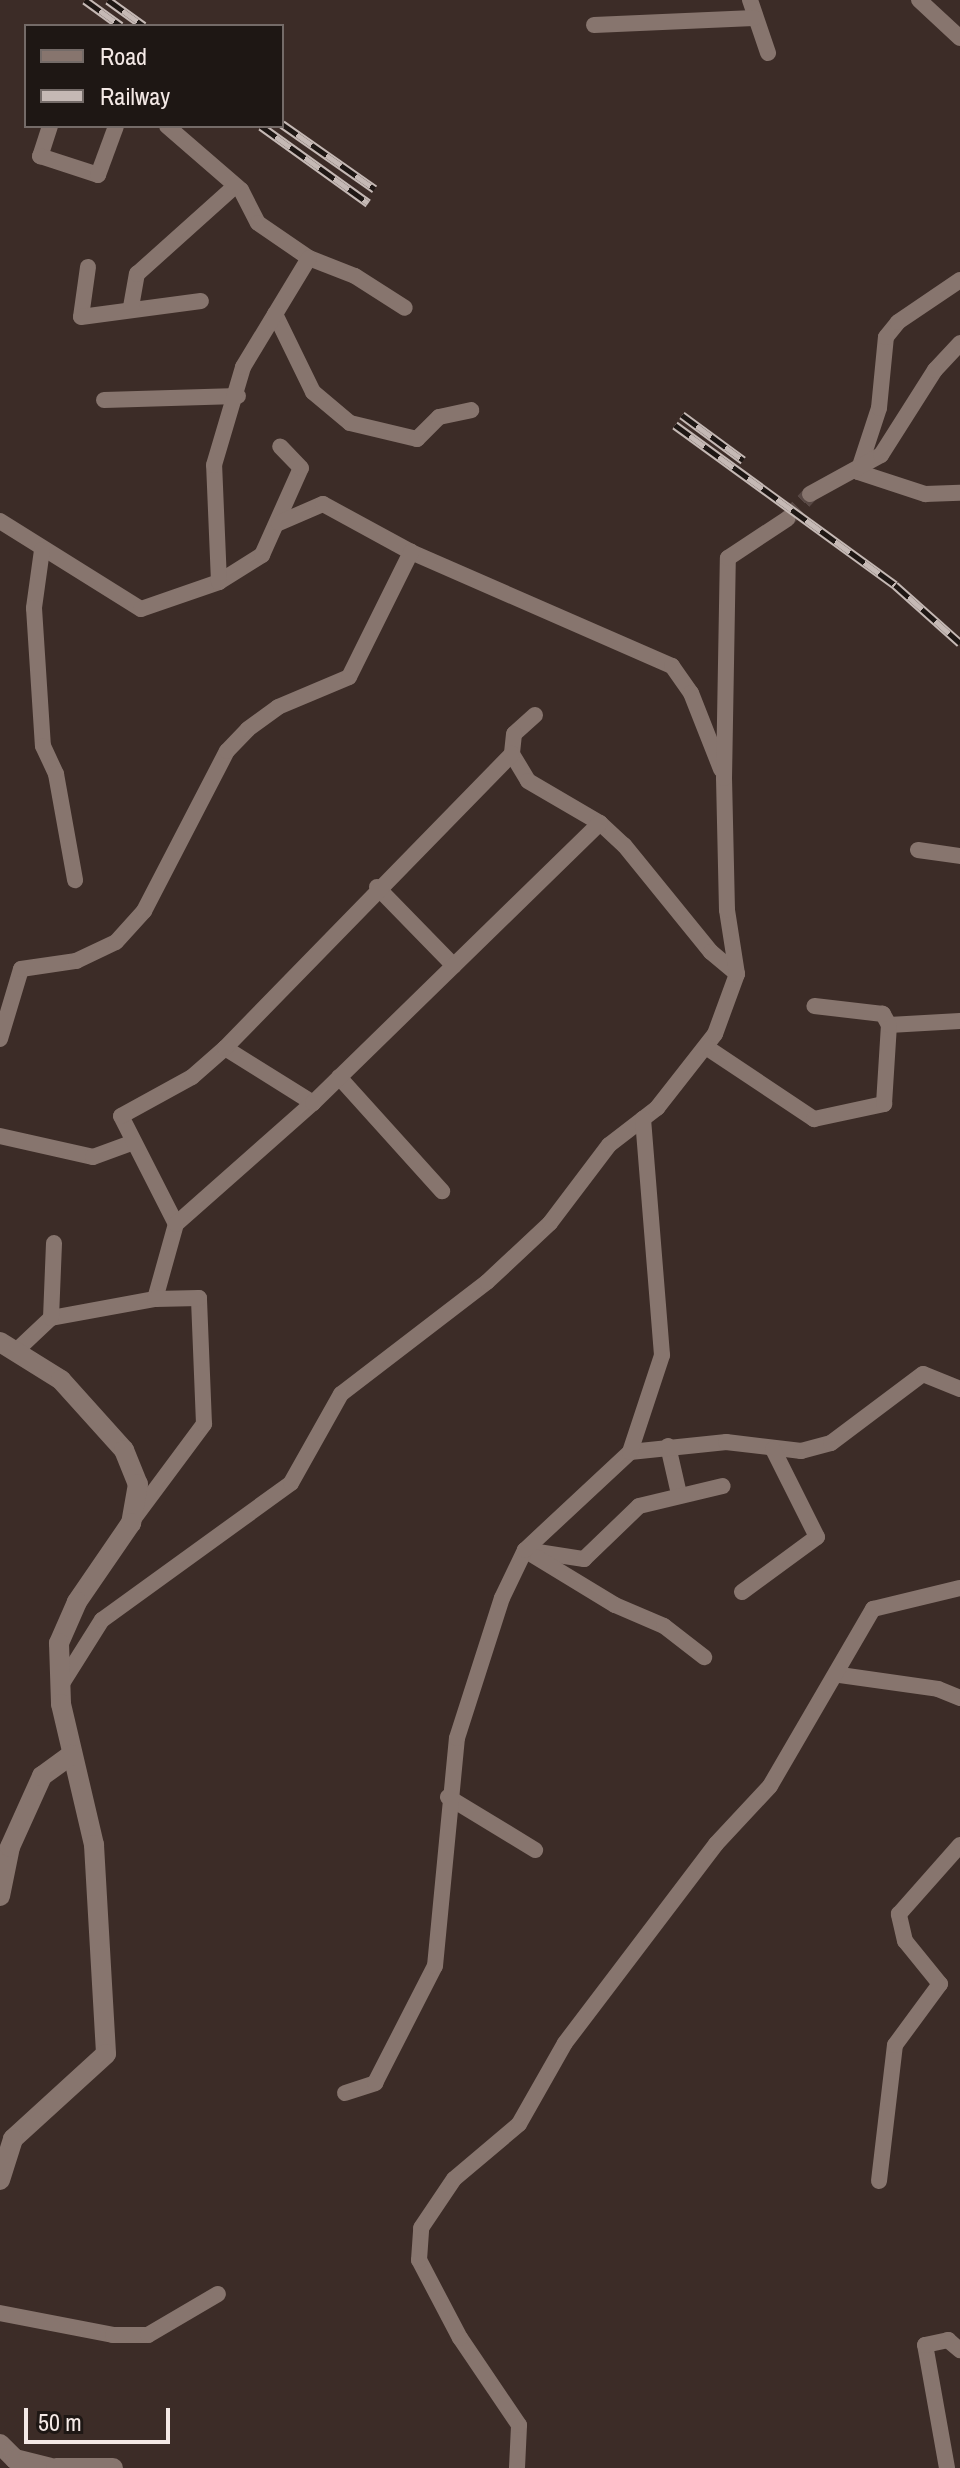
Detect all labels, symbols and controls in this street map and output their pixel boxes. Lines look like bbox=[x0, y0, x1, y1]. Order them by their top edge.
legend bbox=[24, 24, 284, 128]
text: Road bbox=[100, 40, 147, 72]
text: Railway bbox=[100, 80, 170, 112]
scale bar bbox=[28, 2392, 174, 2442]
text: 50 m bbox=[38, 2406, 82, 2438]

